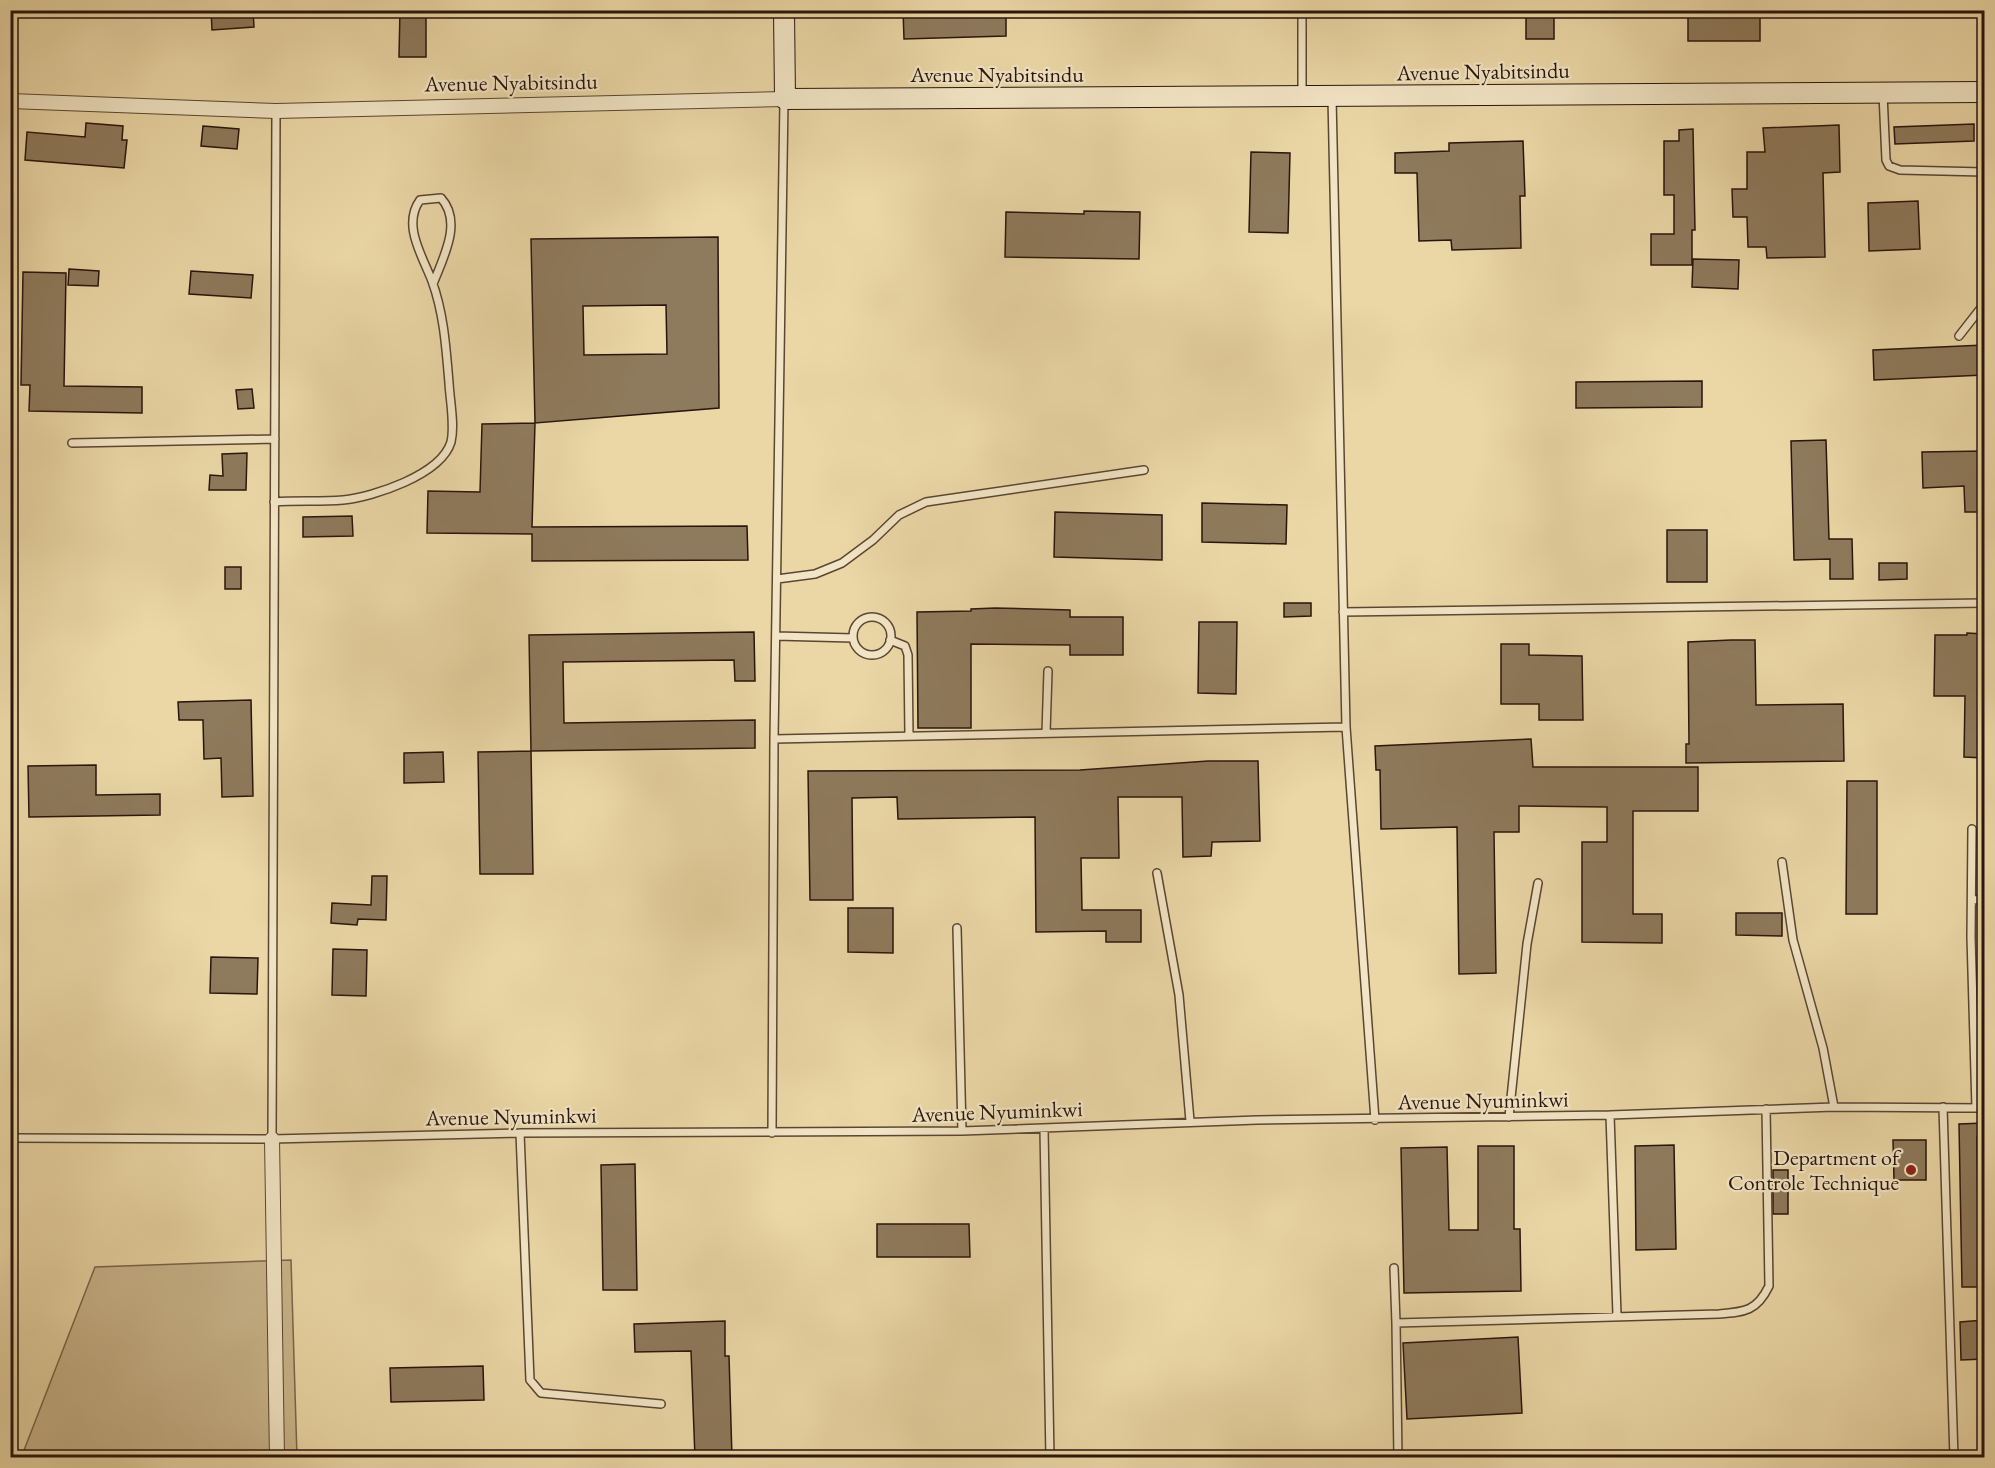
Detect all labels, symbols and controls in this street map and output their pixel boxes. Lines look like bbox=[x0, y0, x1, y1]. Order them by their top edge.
street label: Avenue Nyabitsindu bbox=[1395, 55, 1570, 88]
street label: Avenue Nyabitsindu bbox=[909, 60, 1084, 89]
street label: Avenue Nyabitsindu bbox=[423, 66, 598, 99]
street label: Avenue Nyuminkwi bbox=[1396, 1085, 1569, 1117]
street label: Avenue Nyuminkwi bbox=[910, 1094, 1083, 1129]
street label: Avenue Nyuminkwi bbox=[424, 1101, 597, 1133]
place label: Department of Controle Technique bbox=[1728, 1143, 1902, 1197]
marker: Department of Controle Technique bbox=[1904, 1163, 1918, 1177]

